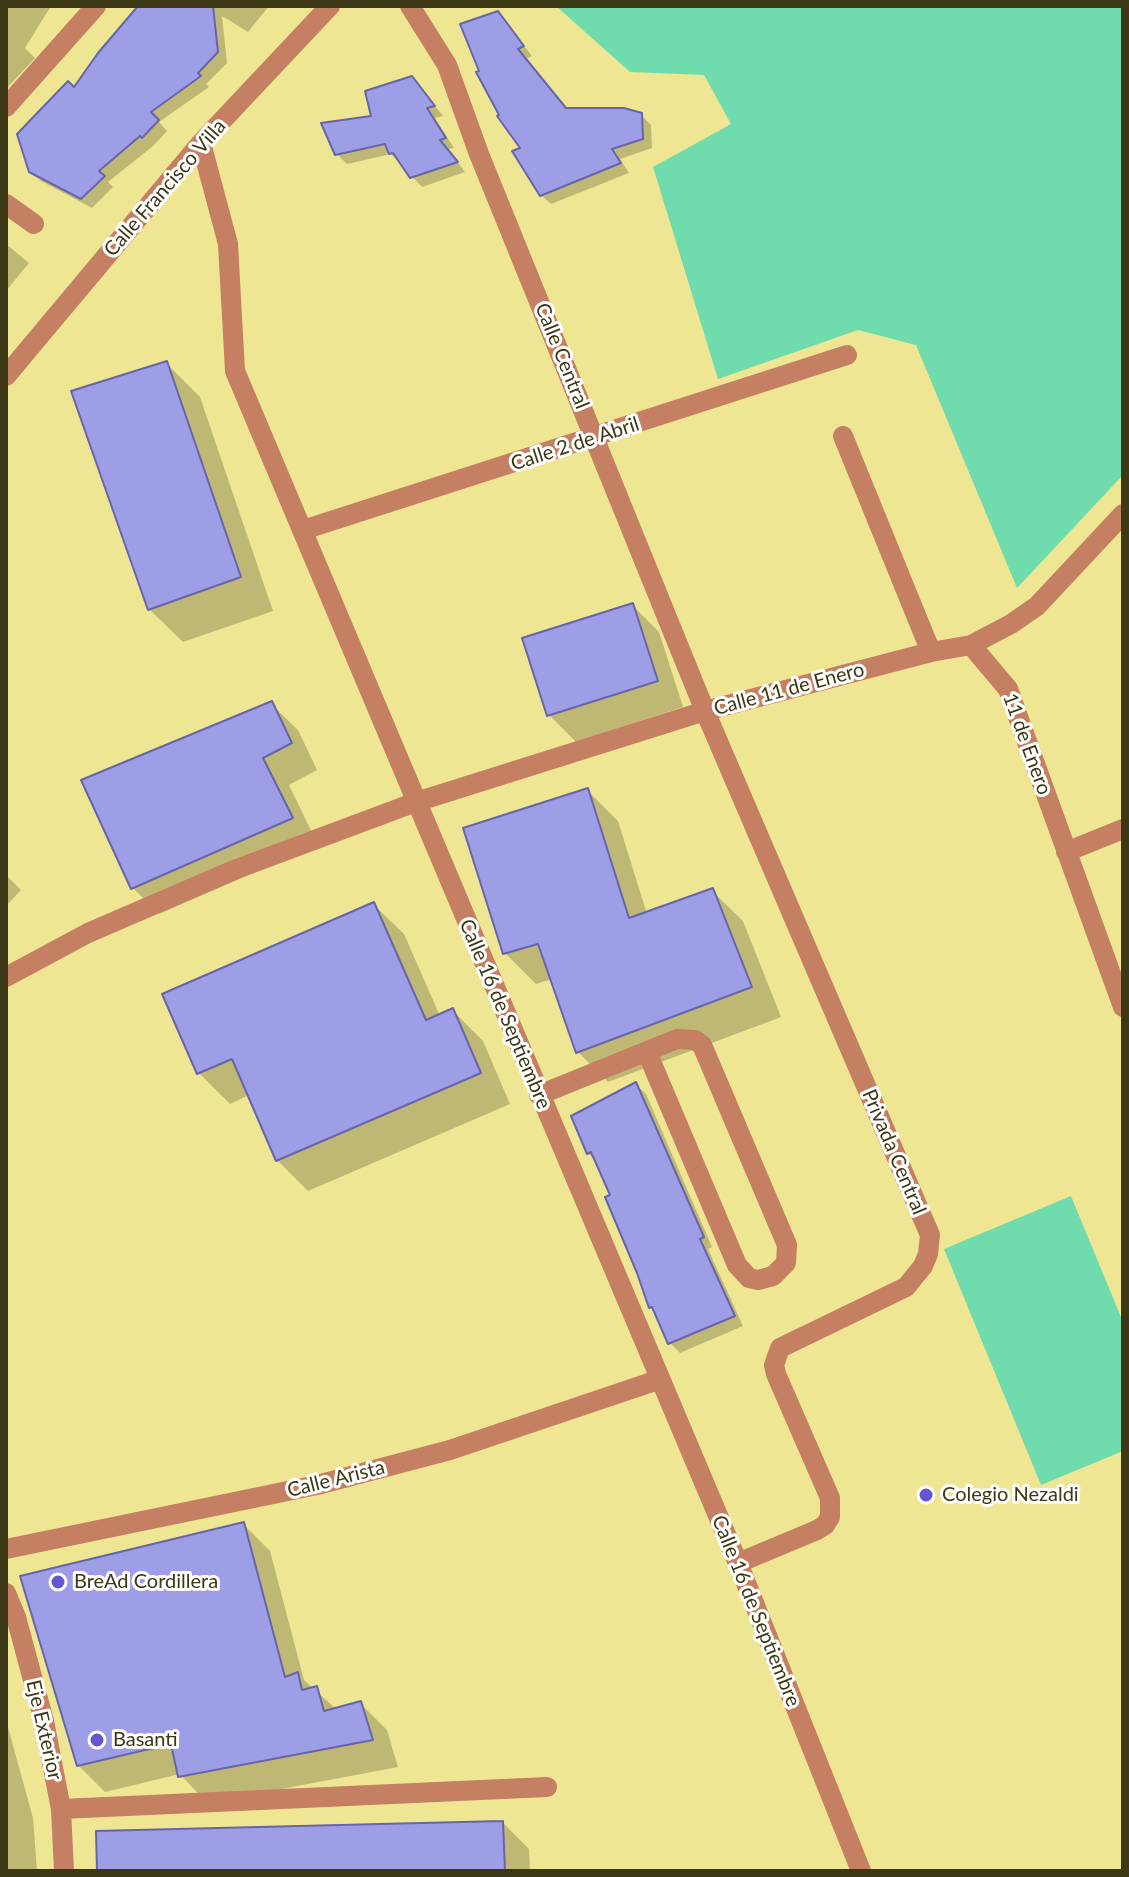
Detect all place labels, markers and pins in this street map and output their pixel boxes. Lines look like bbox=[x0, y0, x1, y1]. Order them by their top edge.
place label: Colegio Nezaldi bbox=[942, 1483, 1079, 1507]
marker: Colegio Nezaldi bbox=[917, 1486, 935, 1504]
place label: BreAd Cordillera bbox=[74, 1570, 218, 1594]
marker: BreAd Cordillera bbox=[49, 1573, 67, 1591]
place label: Basanti bbox=[113, 1728, 178, 1752]
marker: Basanti bbox=[88, 1731, 106, 1749]

